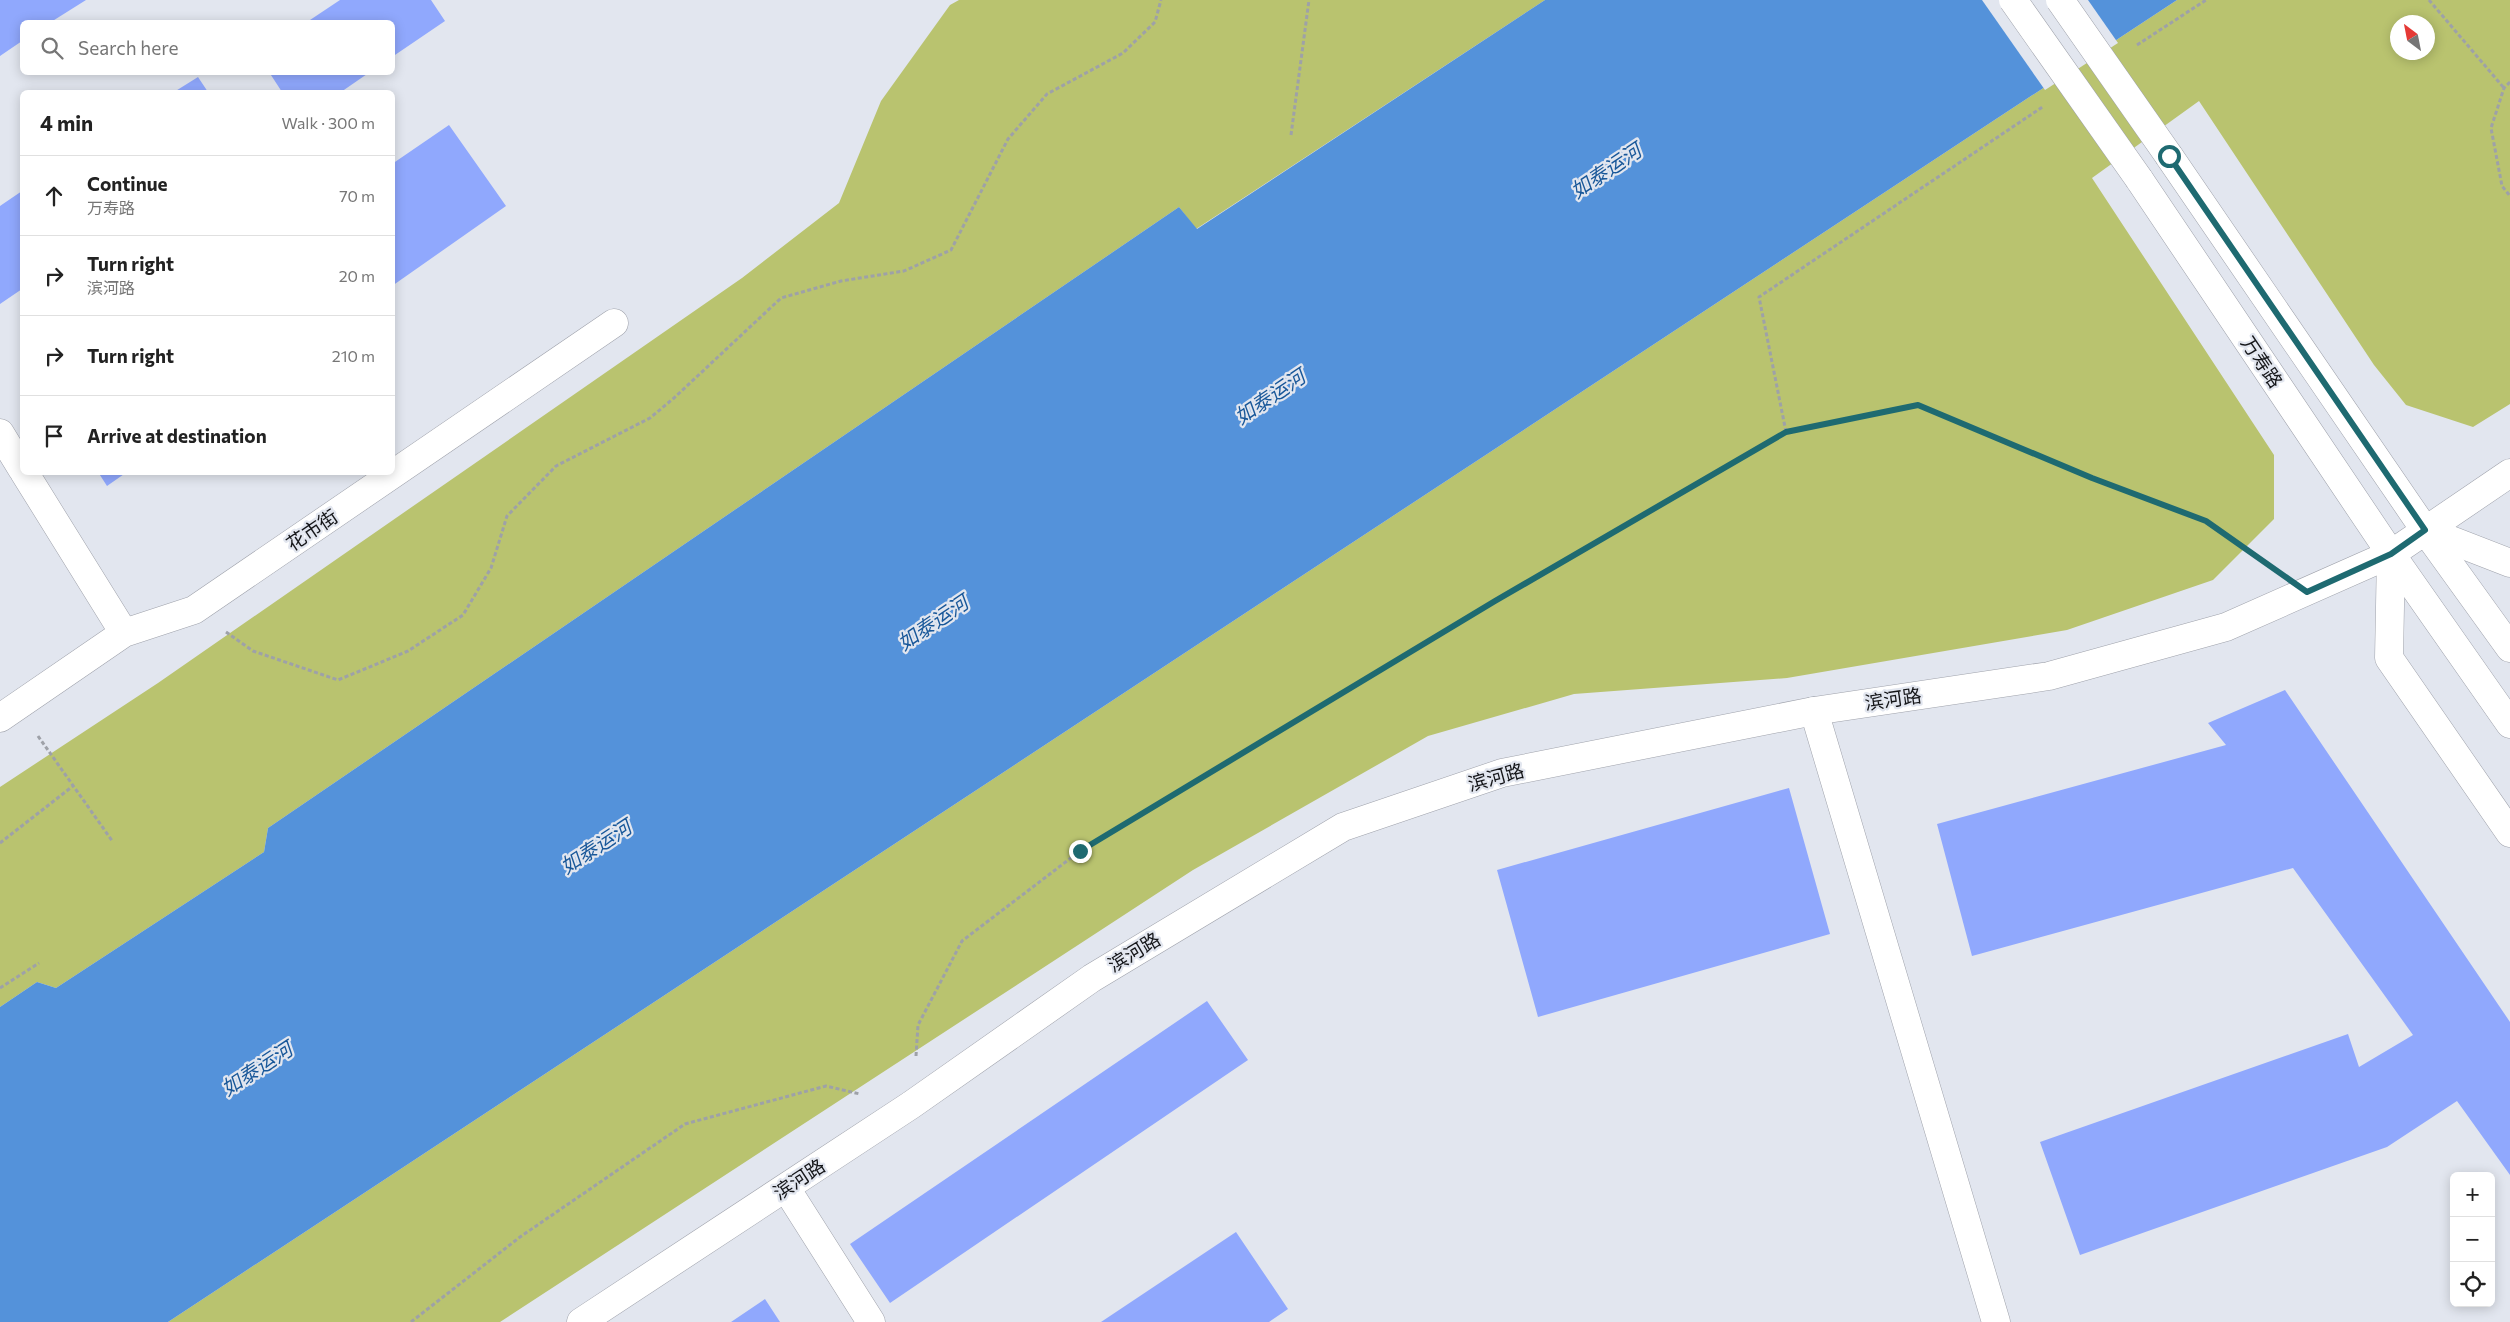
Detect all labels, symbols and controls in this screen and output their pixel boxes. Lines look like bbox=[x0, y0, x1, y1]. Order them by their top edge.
north arrow bbox=[2390, 15, 2435, 60]
search box bbox=[20, 20, 395, 75]
icon: search bbox=[38, 34, 66, 62]
text: Search here bbox=[78, 36, 178, 59]
text: 4 min bbox=[40, 110, 93, 135]
text: Walk · 300 m bbox=[281, 113, 375, 132]
water label: 如泰运河 bbox=[1566, 136, 1649, 202]
route start bbox=[2158, 145, 2181, 168]
text: Continue bbox=[87, 172, 167, 195]
icon: ahead bbox=[40, 182, 68, 210]
text: 70 m bbox=[339, 186, 375, 205]
text: 万寿路 bbox=[87, 198, 135, 217]
text: Turn right bbox=[87, 252, 174, 275]
icon: right bbox=[40, 262, 68, 290]
text: 20 m bbox=[339, 266, 375, 285]
text: 滨河路 bbox=[87, 278, 135, 297]
street label: 万寿路 bbox=[2237, 332, 2288, 392]
icon: right bbox=[40, 342, 68, 370]
text: Turn right bbox=[87, 344, 174, 367]
text: 210 m bbox=[332, 346, 375, 365]
water label: 如泰运河 bbox=[1230, 362, 1313, 428]
icon: arrive bbox=[40, 422, 68, 450]
text: Arrive at destination bbox=[87, 424, 267, 447]
street label: 花市街 bbox=[282, 504, 342, 555]
water label: 如泰运河 bbox=[893, 588, 976, 654]
street label: 滨河路 bbox=[1863, 683, 1923, 714]
street label: 滨河路 bbox=[1465, 758, 1526, 795]
water label: 如泰运河 bbox=[555, 812, 639, 878]
route end bbox=[1069, 840, 1092, 863]
street label: 滨河路 bbox=[1103, 927, 1164, 976]
water label: 如泰运河 bbox=[216, 1034, 300, 1100]
street label: 滨河路 bbox=[769, 1153, 829, 1204]
map controls bbox=[2450, 1172, 2495, 1307]
button: + bbox=[2450, 1172, 2495, 1217]
button: − bbox=[2450, 1217, 2495, 1262]
button: locate bbox=[2450, 1262, 2495, 1307]

